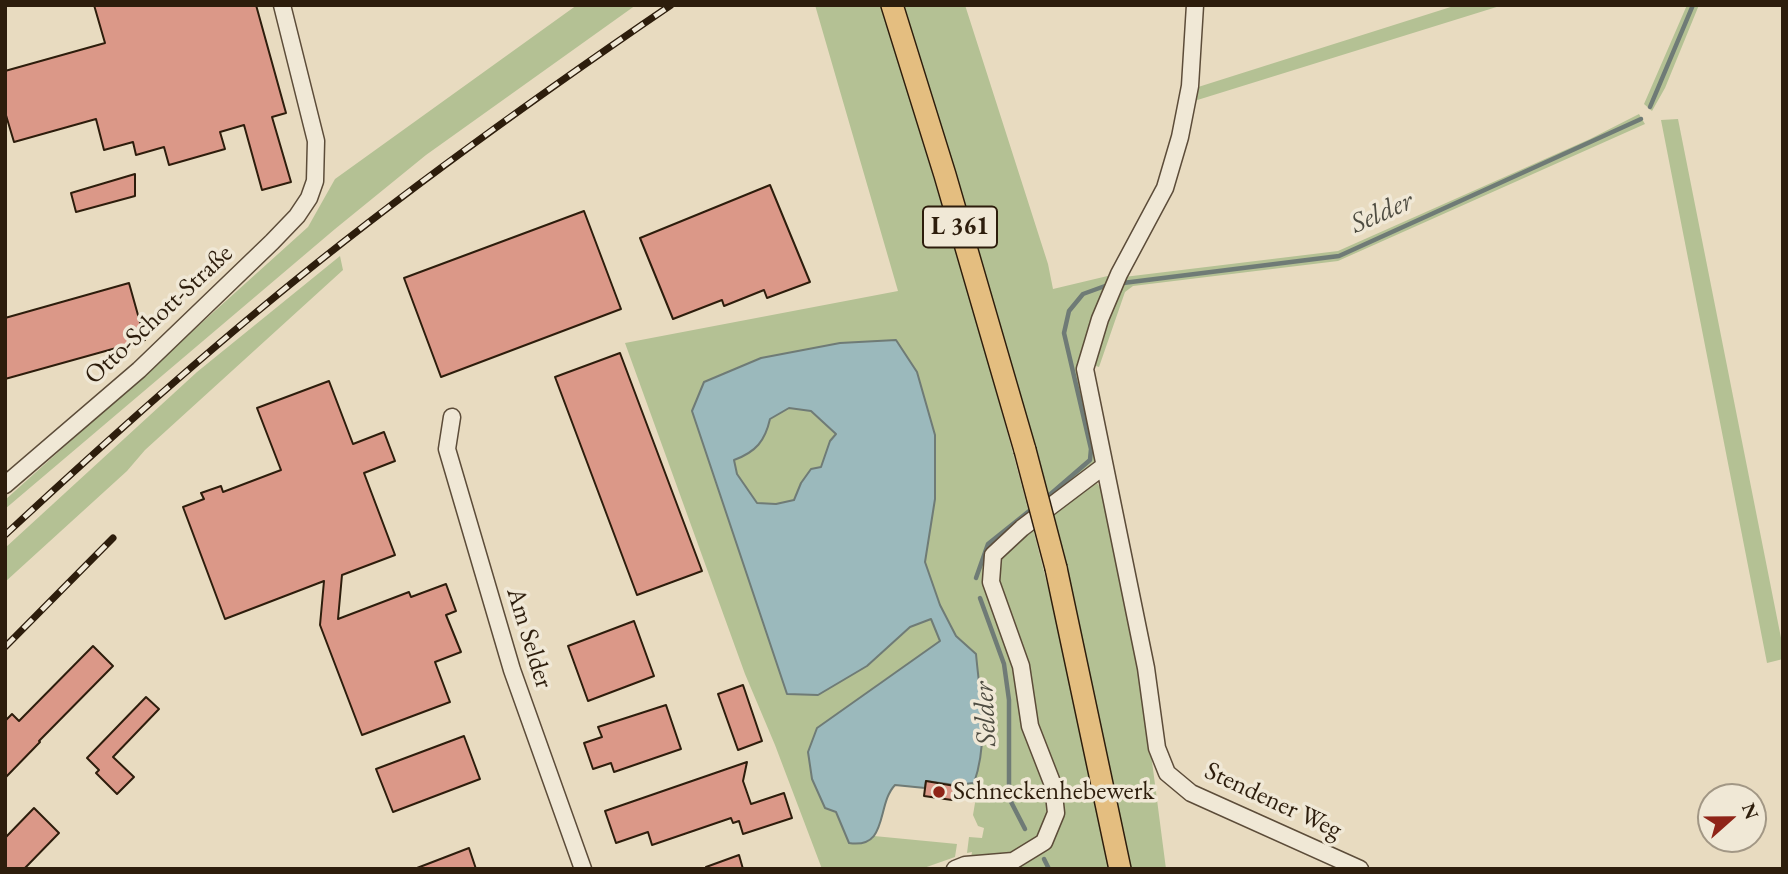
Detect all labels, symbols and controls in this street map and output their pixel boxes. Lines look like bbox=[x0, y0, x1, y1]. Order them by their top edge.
water label: Selder bbox=[1346, 185, 1418, 241]
road number: L 361 bbox=[923, 207, 997, 248]
street label: Otto-Schott-Straße bbox=[78, 238, 240, 392]
street label: Am Selder bbox=[499, 584, 559, 692]
water label: Selder bbox=[968, 681, 1004, 747]
street label: Stendener Weg bbox=[1199, 756, 1347, 846]
place label: Schneckenhebewerk bbox=[953, 776, 1155, 808]
north arrow bbox=[1697, 783, 1767, 853]
marker: Schneckenhebewerk bbox=[931, 784, 947, 800]
text: N bbox=[1736, 799, 1765, 823]

